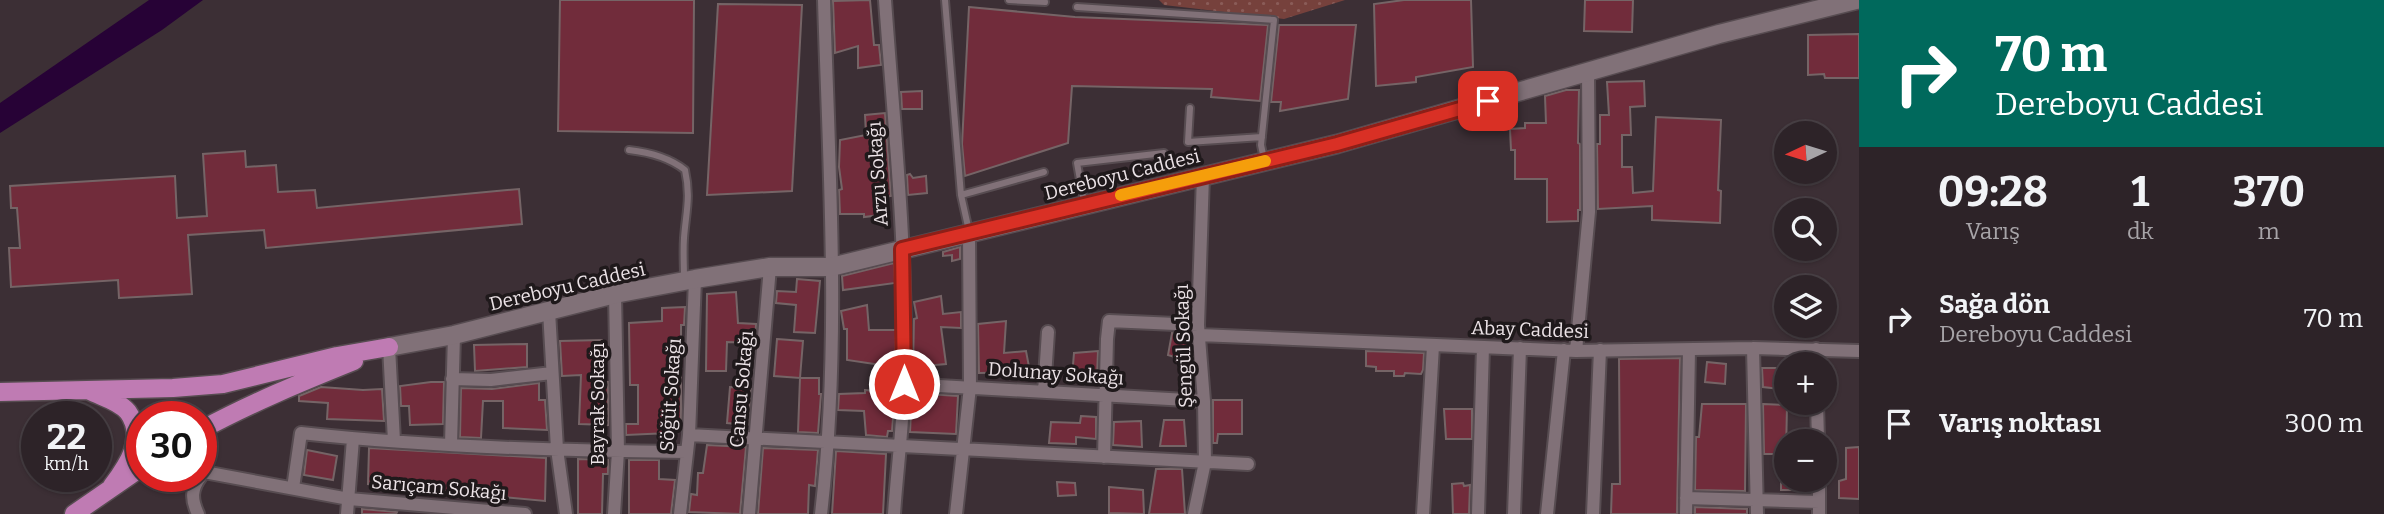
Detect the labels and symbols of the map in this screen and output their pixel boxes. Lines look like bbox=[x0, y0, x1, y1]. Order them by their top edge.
pin bbox=[1458, 71, 1518, 131]
street label: Arzu Sokağı bbox=[862, 120, 893, 227]
north arrow bbox=[1774, 121, 1838, 184]
street label: Dereboyu Caddesi bbox=[1042, 144, 1203, 205]
street label: Dereboyu Caddesi bbox=[487, 257, 648, 316]
street label: Şengül Sokağı bbox=[1170, 283, 1197, 408]
street label: Abay Caddesi bbox=[1471, 316, 1590, 343]
street label: Cansu Sokağı bbox=[725, 329, 758, 449]
street label: Söğüt Sokağı bbox=[655, 337, 686, 453]
street label: Bayrak Sokağı bbox=[586, 342, 609, 466]
position arrow bbox=[867, 347, 941, 421]
street label: Dolunay Sokağı bbox=[987, 357, 1125, 390]
speed limit sign: 30 bbox=[126, 401, 217, 492]
street label: Sarıçam Sokağı bbox=[370, 470, 508, 505]

